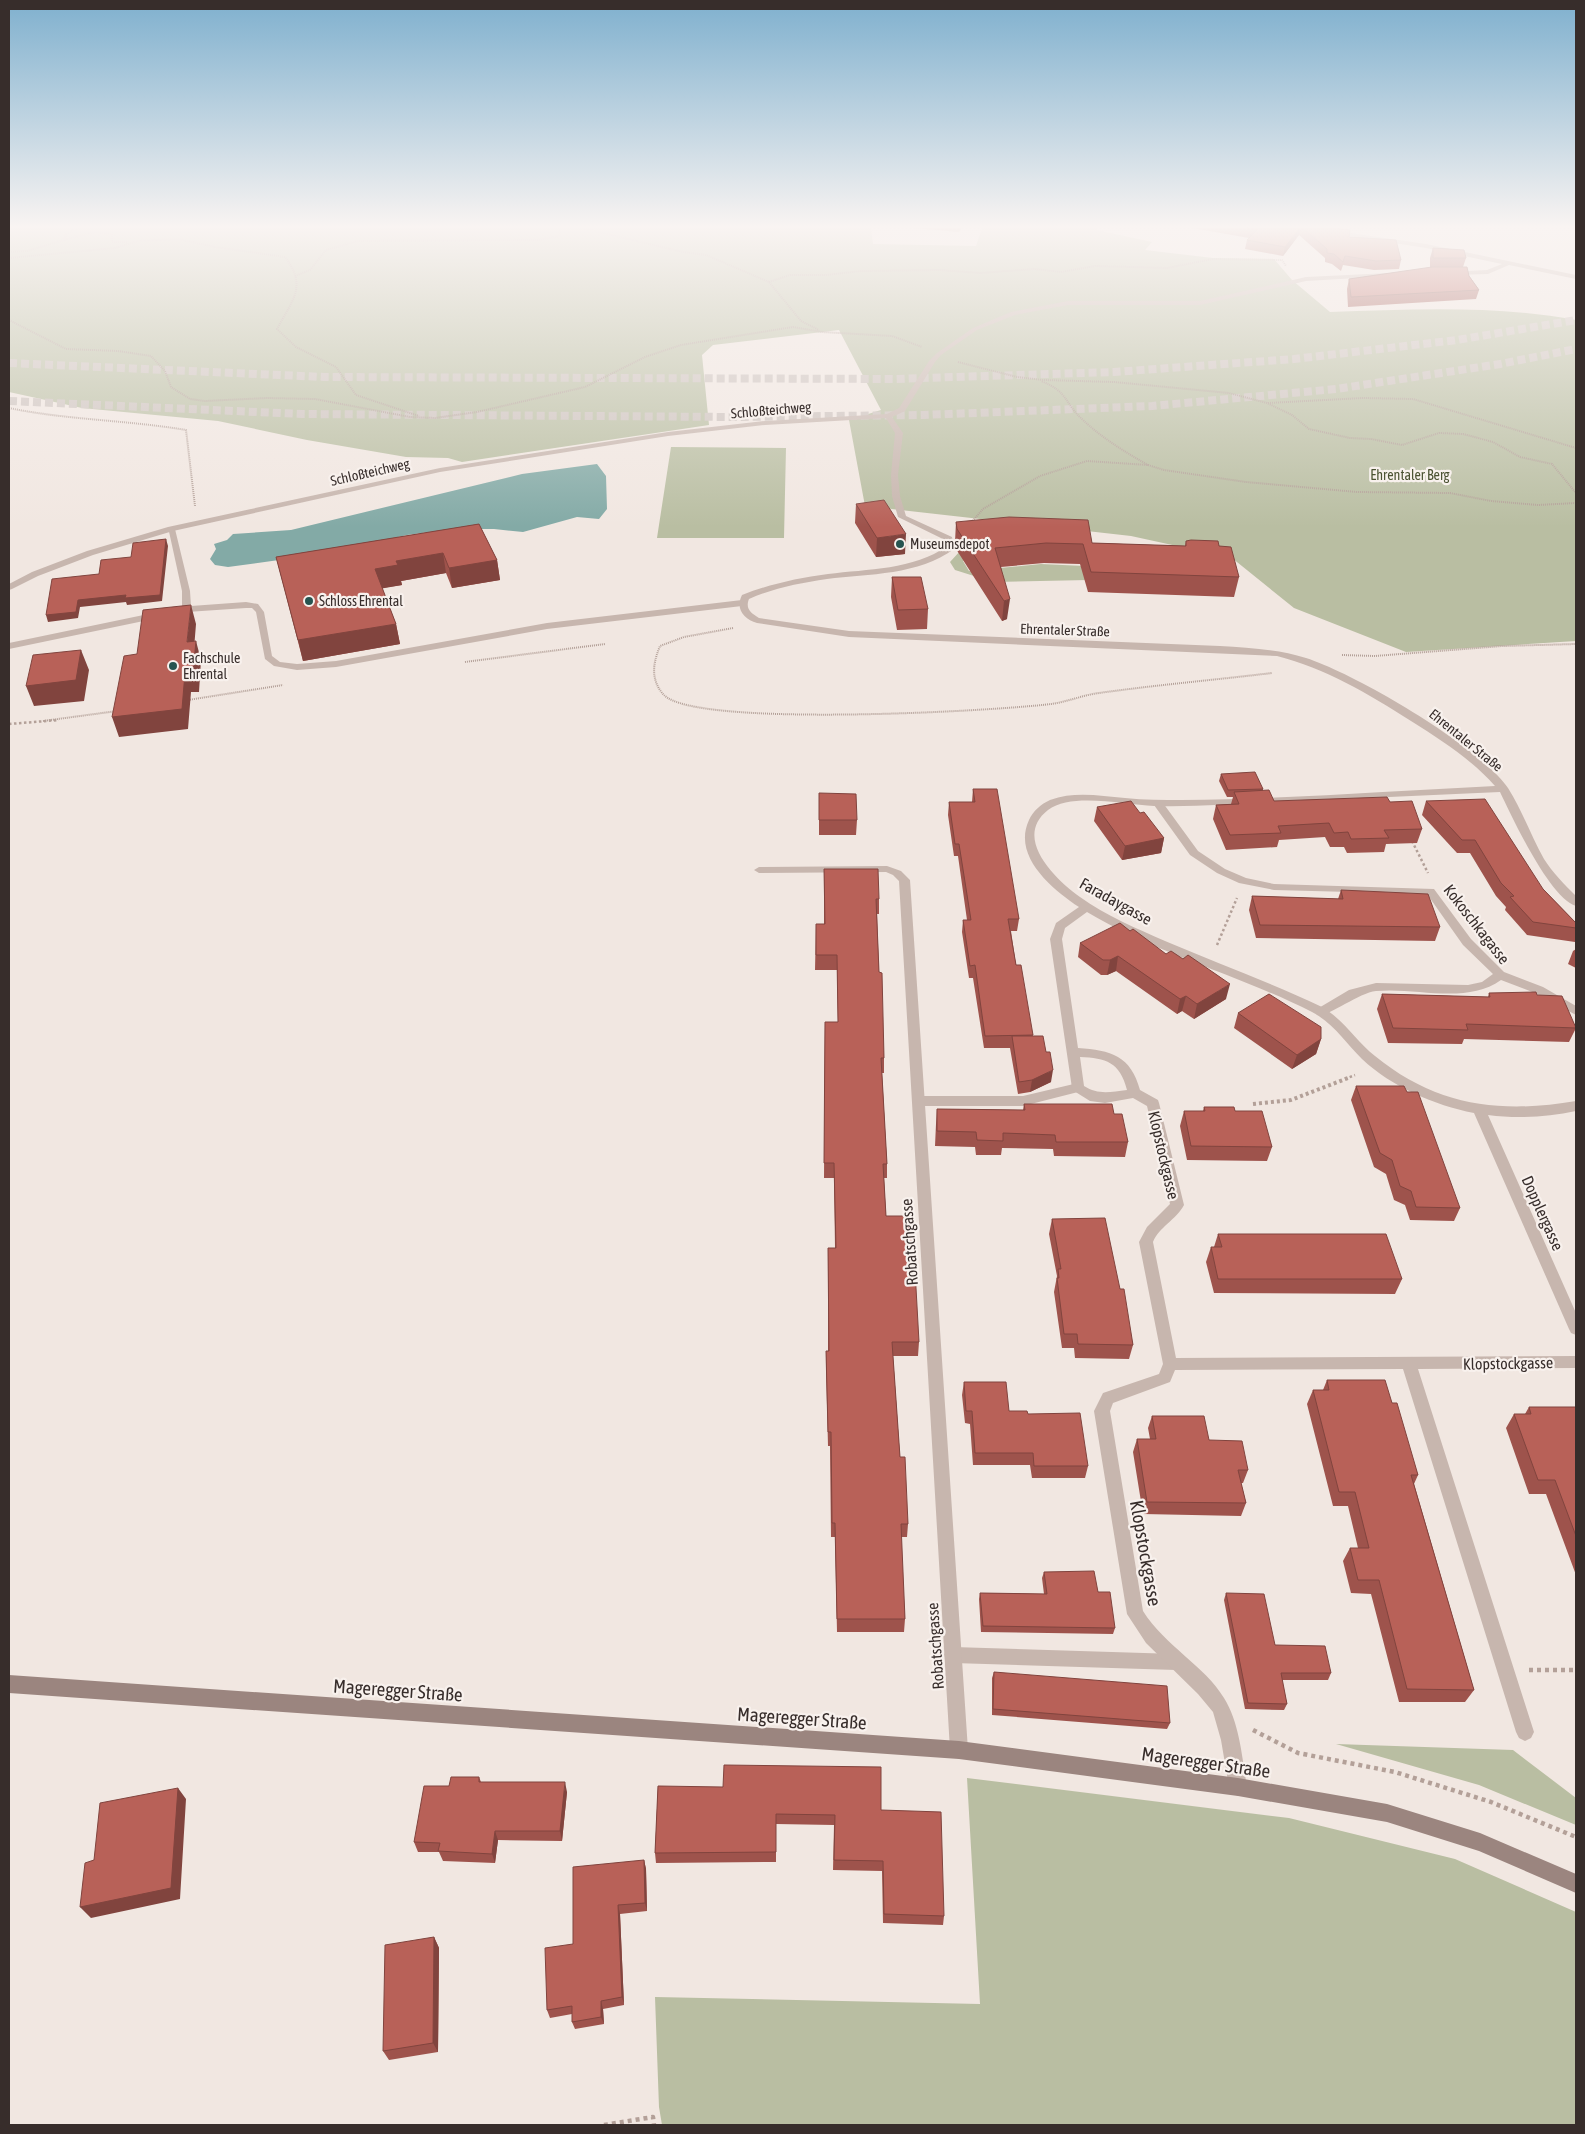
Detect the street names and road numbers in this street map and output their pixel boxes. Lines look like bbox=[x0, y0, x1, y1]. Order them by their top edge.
street label: Schloßteichweg bbox=[730, 399, 812, 421]
street label: Schloßteichweg bbox=[329, 455, 411, 489]
street label: Ehrentaler Straße bbox=[1020, 620, 1110, 640]
street label: Ehrentaler Straße bbox=[1426, 706, 1506, 774]
street label: Faradaygasse bbox=[1076, 874, 1155, 929]
street label: Kokoschkagasse bbox=[1440, 881, 1514, 968]
street label: Klopstockgasse bbox=[1144, 1109, 1183, 1201]
street label: Dopplergasse bbox=[1518, 1173, 1567, 1254]
street label: Robatschgasse bbox=[897, 1198, 922, 1286]
street label: Klopstockgasse bbox=[1463, 1353, 1553, 1374]
street label: Klopstockgasse bbox=[1126, 1498, 1166, 1608]
street label: Robatschgasse bbox=[923, 1602, 948, 1690]
street label: Mageregger Straße bbox=[333, 1675, 463, 1705]
street label: Mageregger Straße bbox=[737, 1703, 867, 1733]
street label: Mageregger Straße bbox=[1140, 1742, 1272, 1782]

